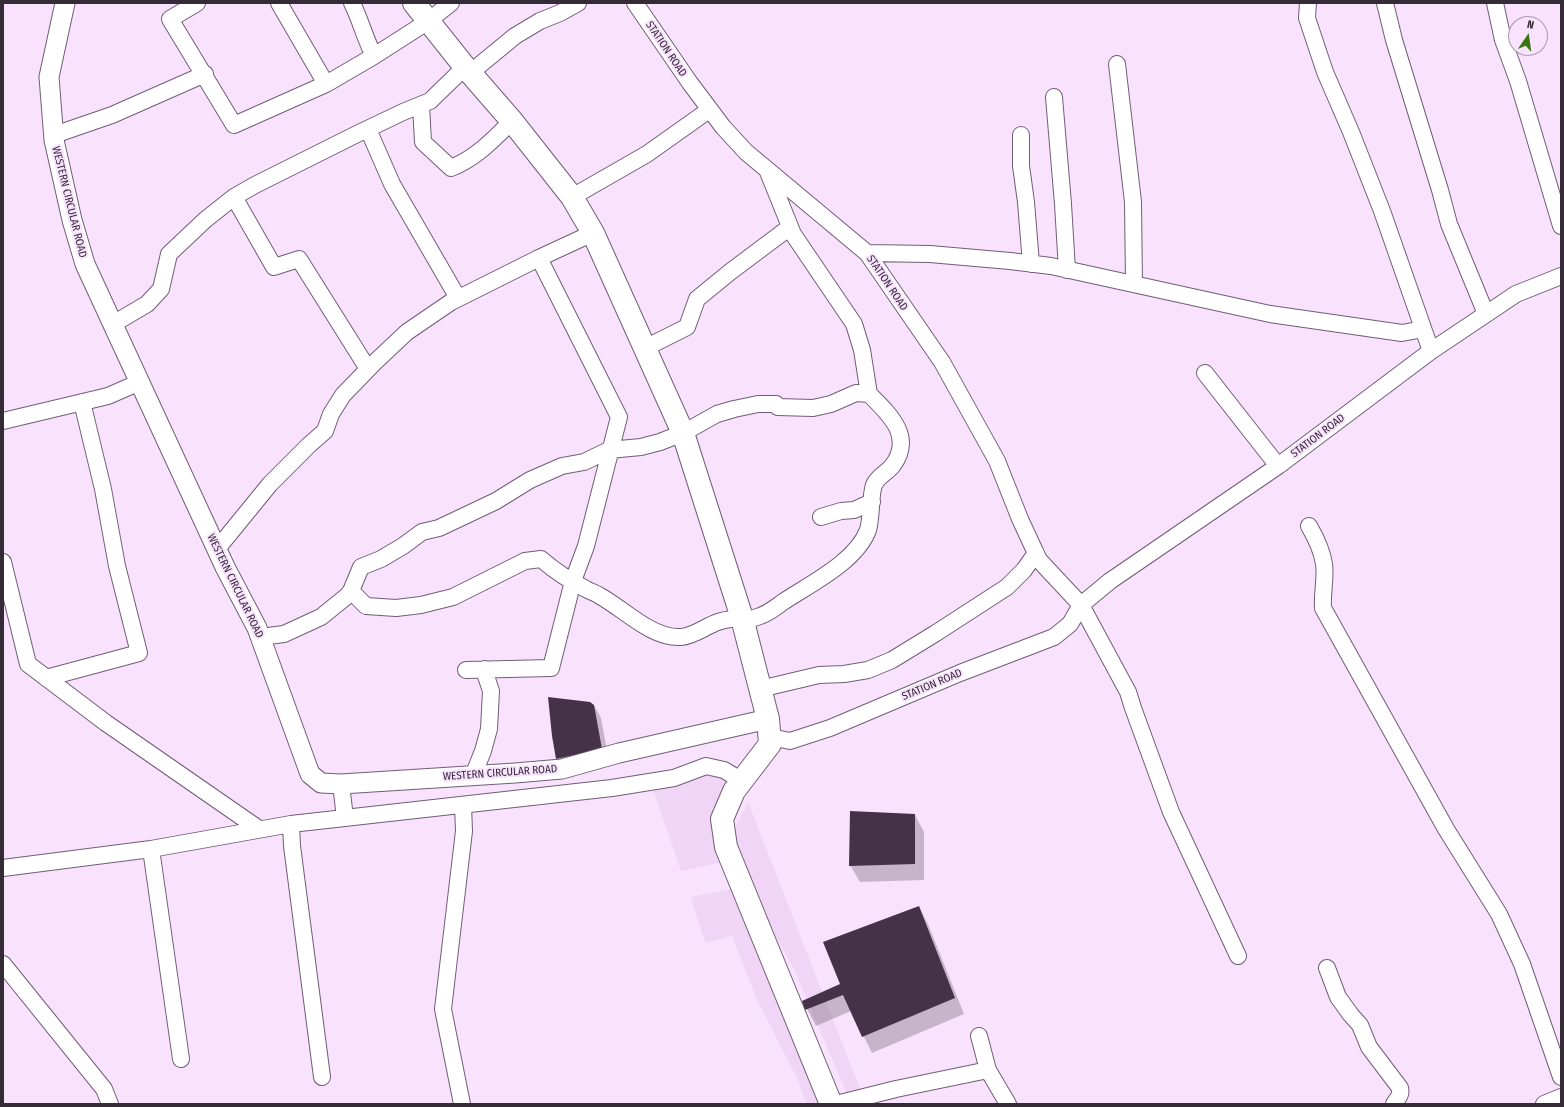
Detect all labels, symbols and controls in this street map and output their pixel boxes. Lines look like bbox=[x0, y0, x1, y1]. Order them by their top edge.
north arrow bbox=[1508, 16, 1548, 56]
text: N bbox=[1526, 18, 1535, 32]
street label: STATION ROAD bbox=[643, 19, 689, 79]
street label: WESTERN CIRCULAR ROAD bbox=[49, 145, 89, 259]
street label: STATION ROAD bbox=[864, 253, 910, 313]
street label: STATION ROAD bbox=[1288, 411, 1348, 461]
street label: WESTERN CIRCULAR ROAD bbox=[204, 532, 266, 640]
street label: STATION ROAD bbox=[900, 666, 964, 704]
street label: WESTERN CIRCULAR ROAD bbox=[442, 762, 558, 784]

